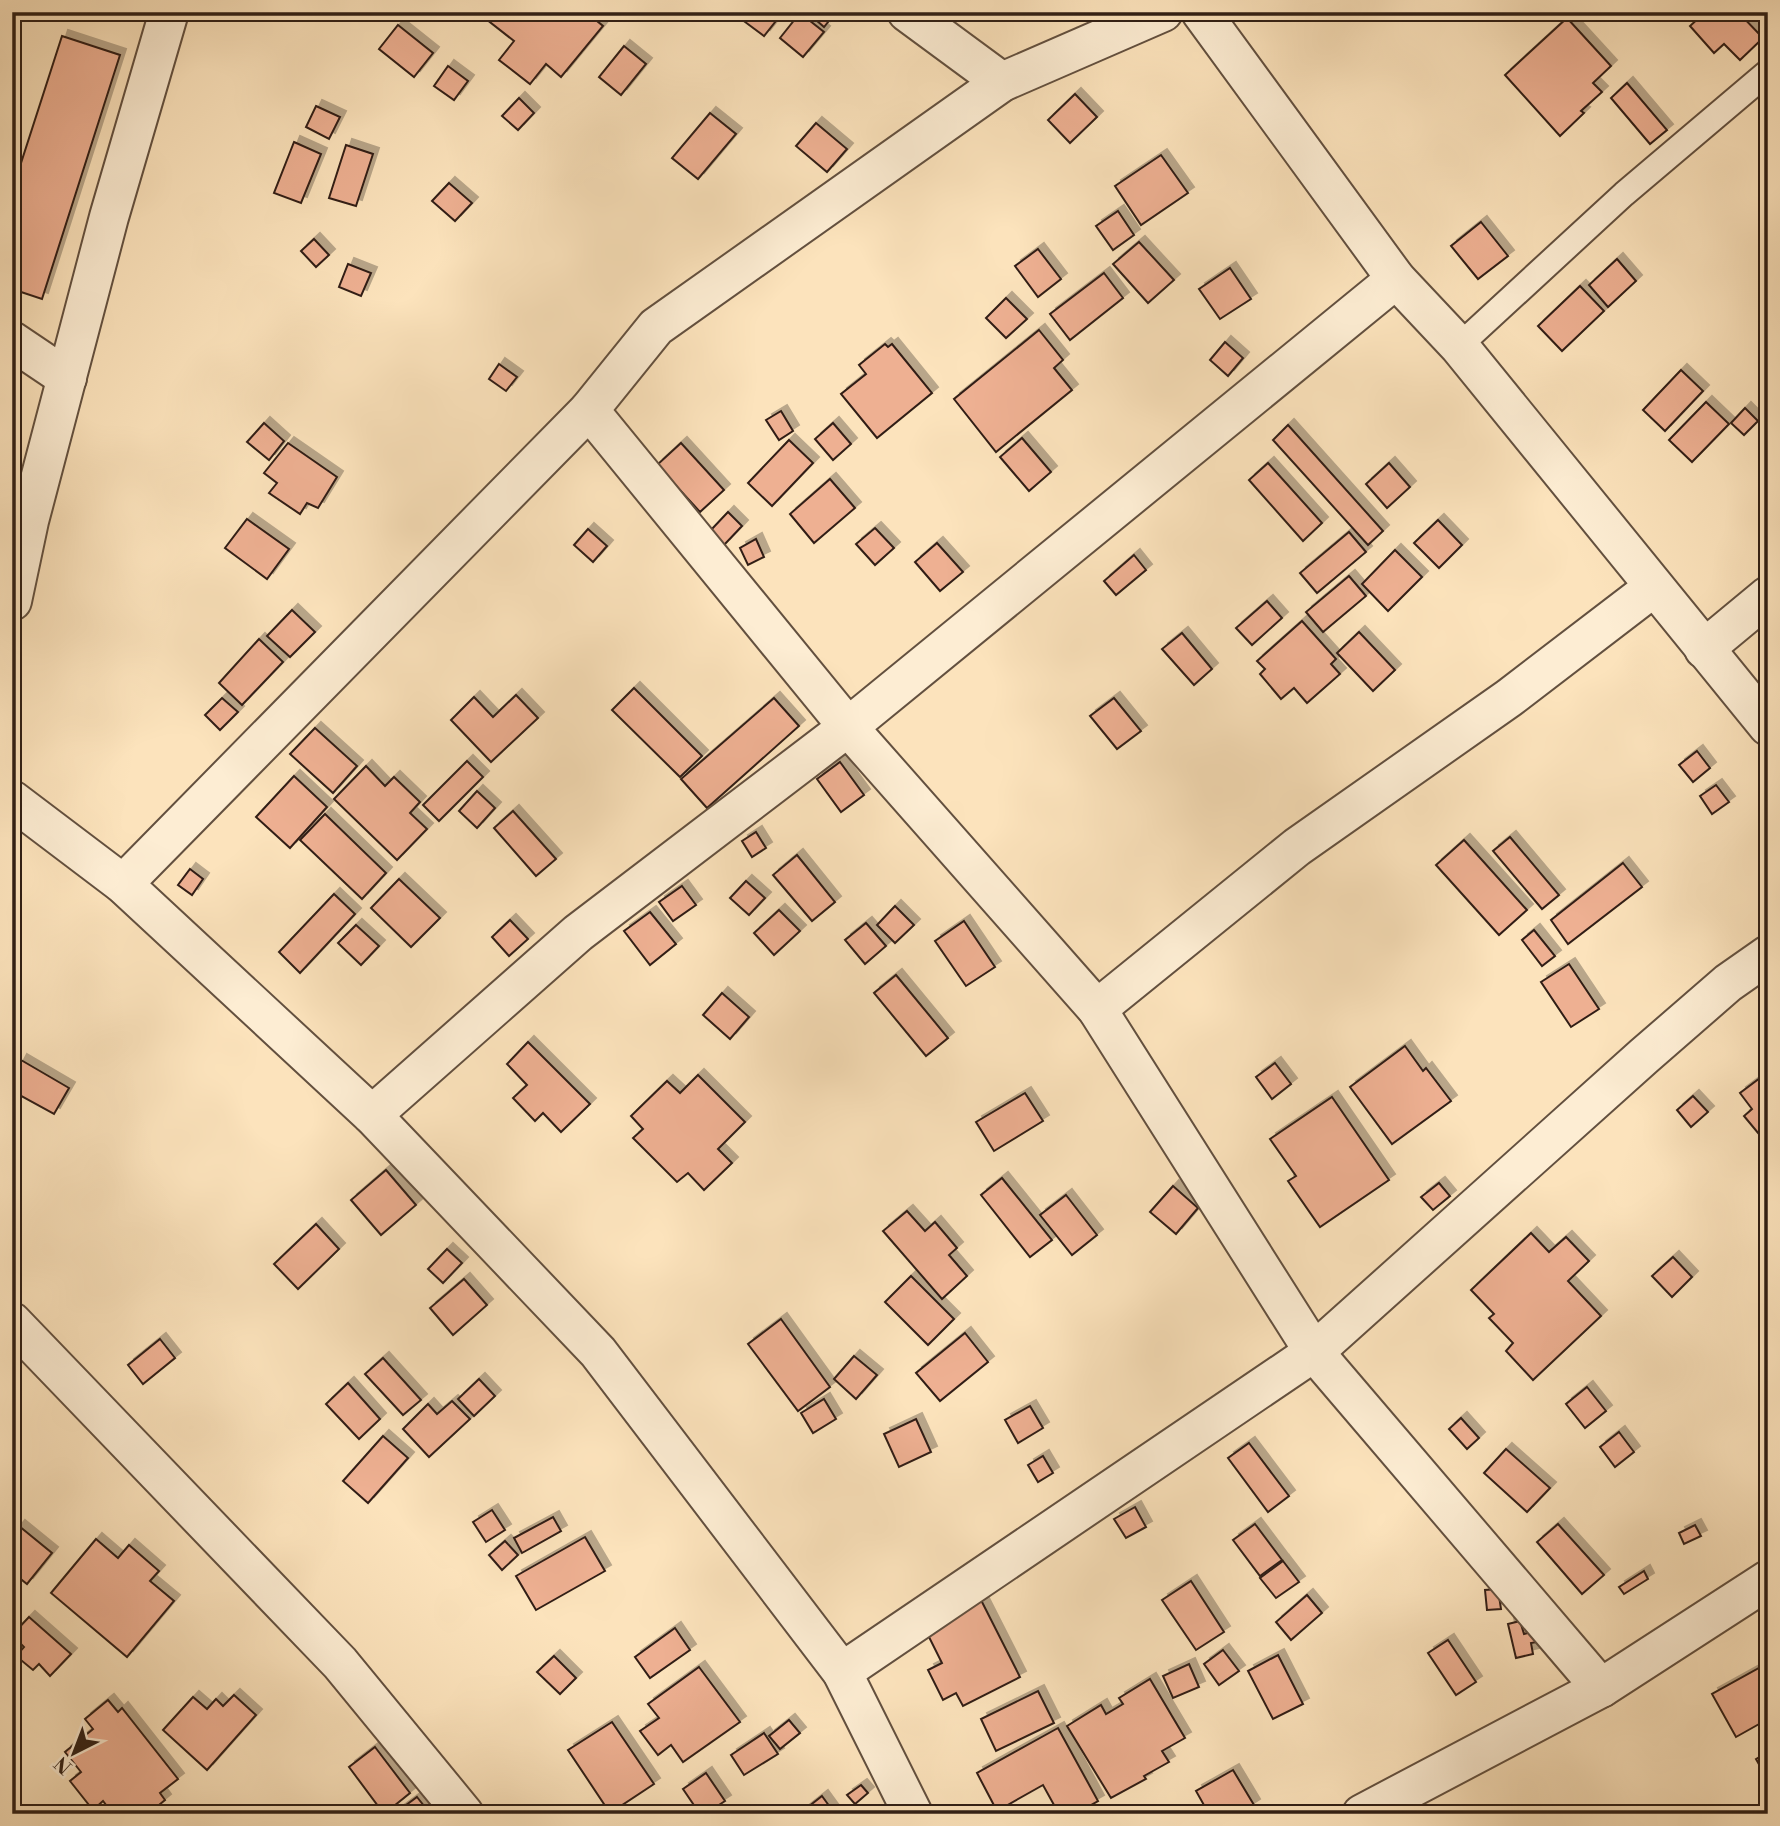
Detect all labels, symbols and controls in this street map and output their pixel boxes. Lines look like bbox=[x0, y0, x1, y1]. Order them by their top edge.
north arrow bbox=[38, 1717, 108, 1787]
text: N bbox=[50, 1751, 77, 1779]

